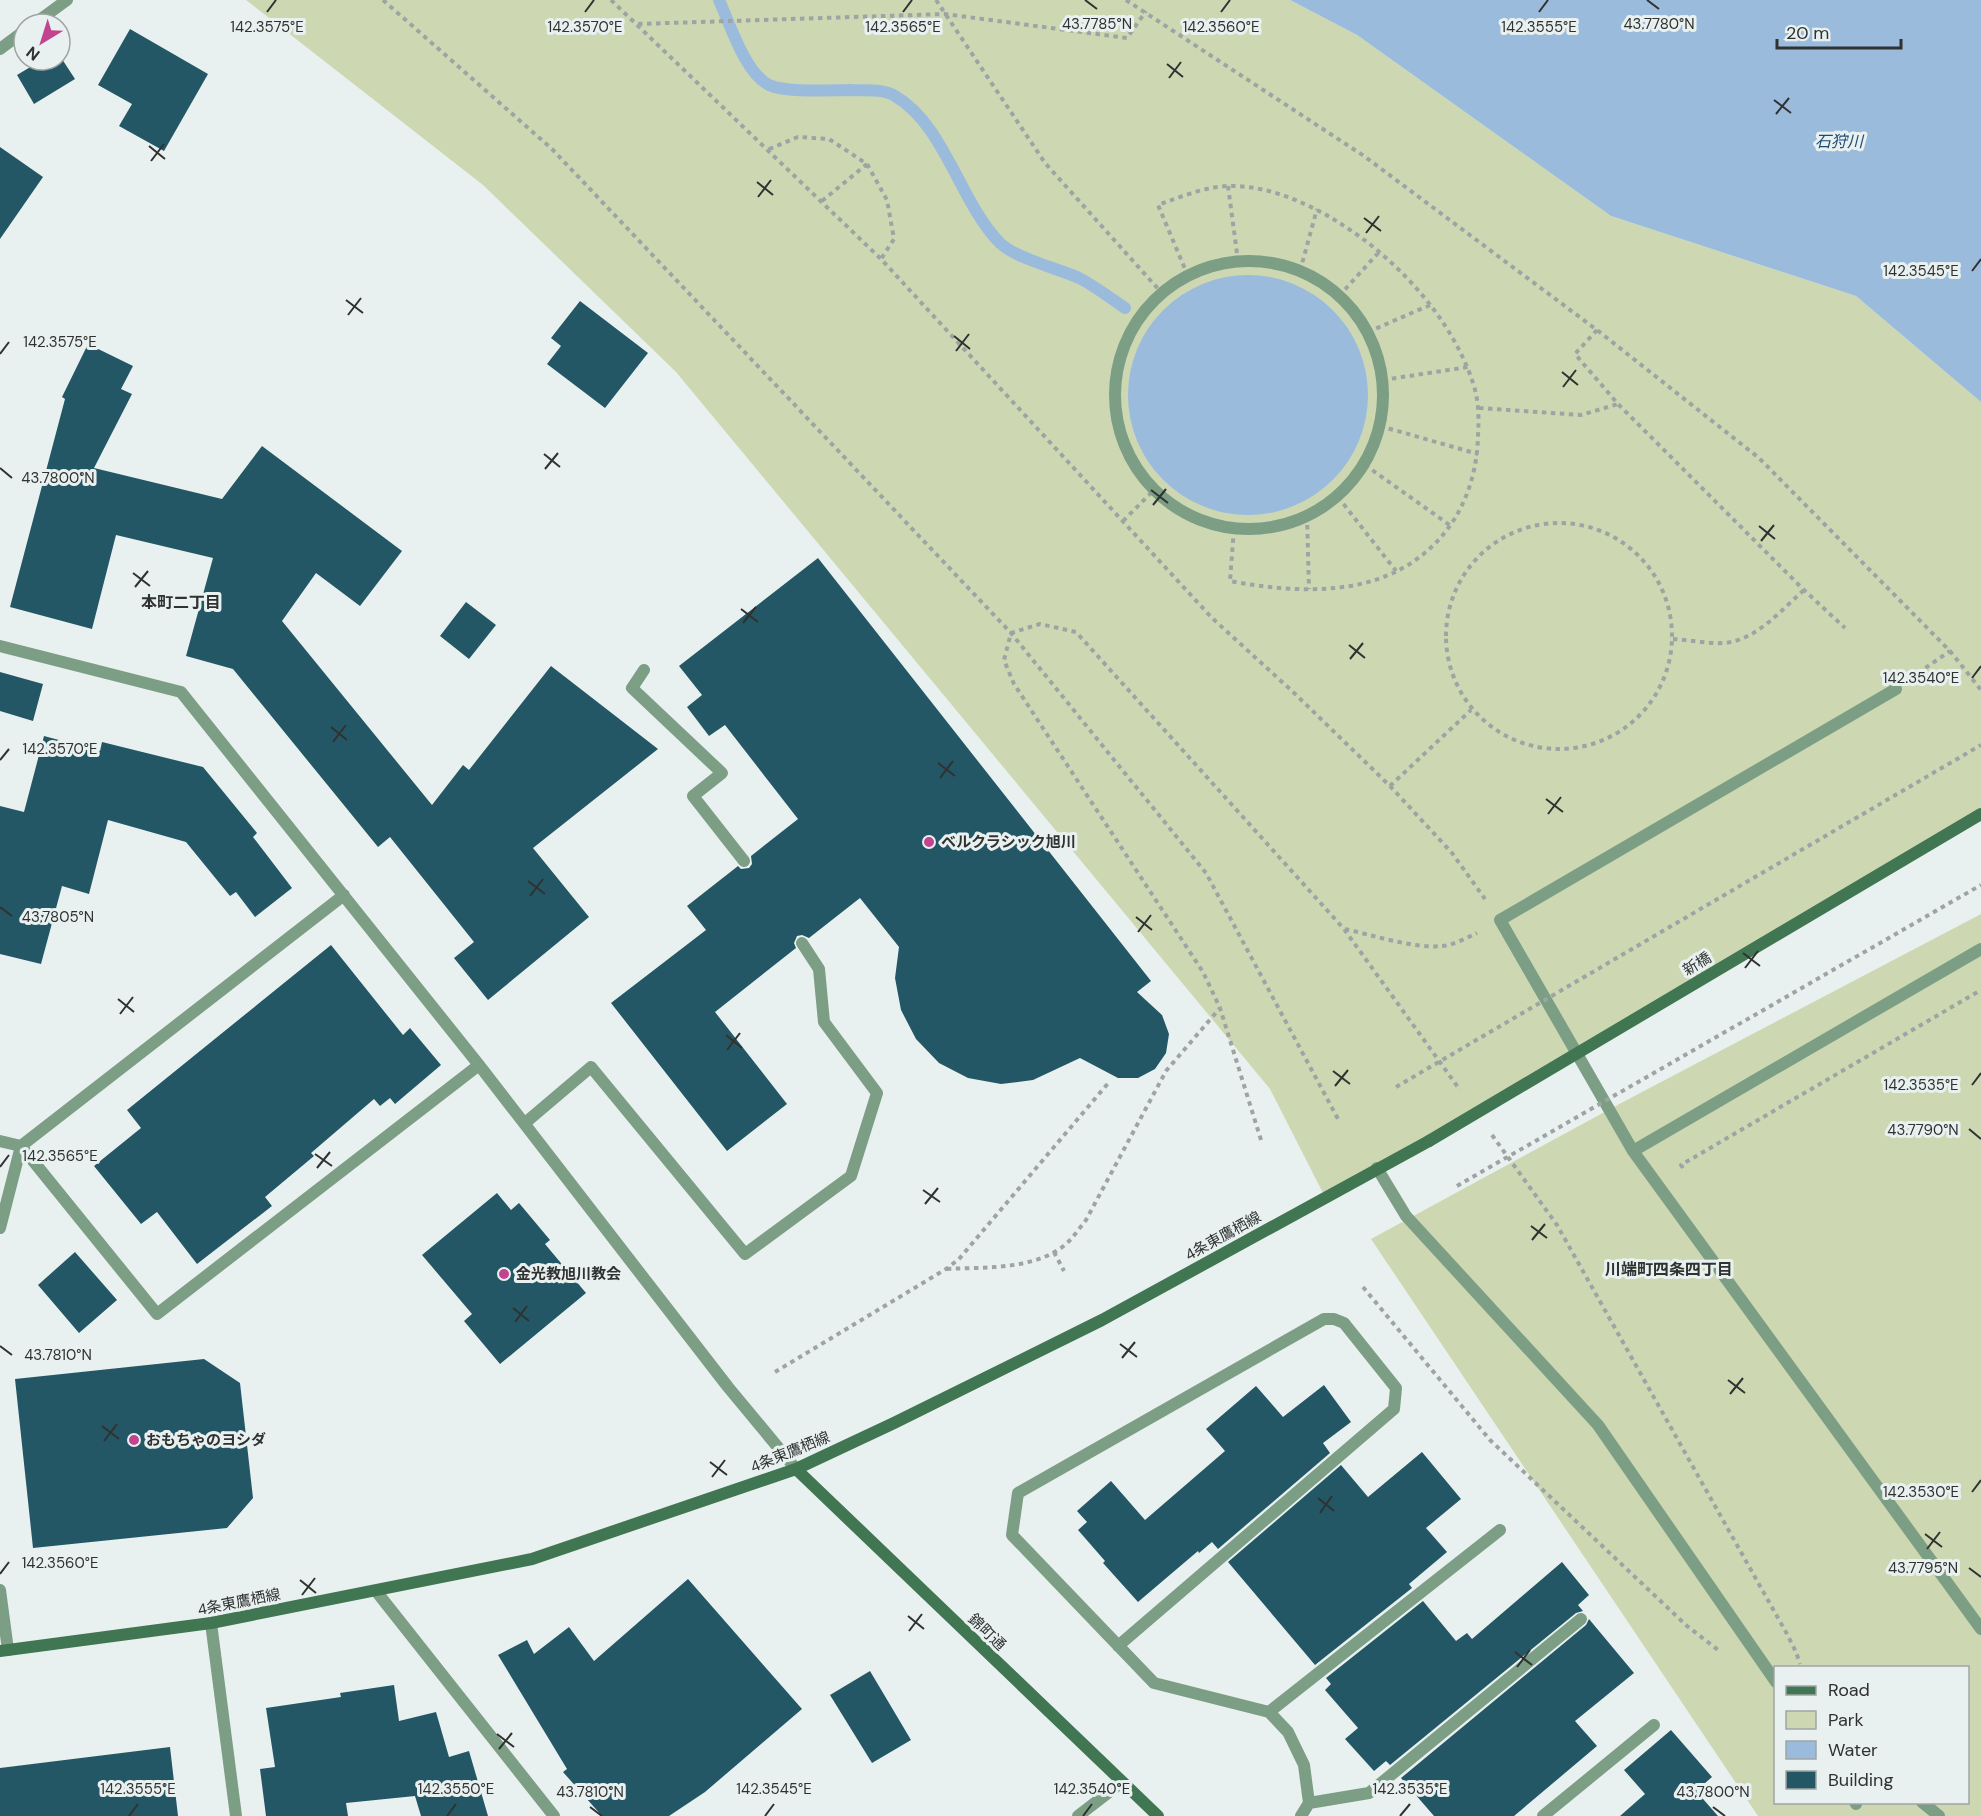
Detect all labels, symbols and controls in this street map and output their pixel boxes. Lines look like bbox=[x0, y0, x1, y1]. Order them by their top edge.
north arrow bbox=[12, 12, 72, 72]
scale bar bbox=[1777, 12, 1902, 50]
text: 43.7785°N bbox=[1062, 14, 1132, 34]
text: 43.7780°N bbox=[1623, 14, 1695, 34]
text: 142.3575°E bbox=[230, 17, 304, 37]
text: 142.3570°E bbox=[548, 17, 622, 37]
text: 142.3565°E bbox=[865, 17, 941, 37]
text: 142.3560°E bbox=[1183, 17, 1259, 37]
text: 142.3555°E bbox=[1501, 17, 1577, 37]
text: 20 m bbox=[1786, 21, 1829, 45]
text: N bbox=[22, 42, 44, 65]
water label: 石狩川 bbox=[1815, 131, 1865, 152]
text: 142.3545°E bbox=[1883, 261, 1959, 281]
text: 142.3575°E bbox=[23, 332, 97, 352]
text: 43.7800°N bbox=[21, 468, 95, 488]
district label: 本町二丁目 bbox=[141, 592, 221, 613]
text: 142.3540°E bbox=[1883, 668, 1959, 688]
text: 142.3570°E bbox=[23, 739, 97, 759]
place label: ベルクラシック旭川 bbox=[941, 832, 1076, 852]
marker: ベルクラシック旭川 bbox=[922, 835, 936, 849]
text: 43.7805°N bbox=[22, 907, 94, 927]
street label: 新橋 bbox=[1679, 948, 1715, 980]
text: 142.3535°E bbox=[1883, 1075, 1959, 1095]
text: 43.7790°N bbox=[1887, 1120, 1959, 1140]
text: 142.3565°E bbox=[22, 1146, 98, 1166]
street label: 4条東鷹栖線 bbox=[1181, 1207, 1265, 1265]
district label: 川端町四条四丁目 bbox=[1605, 1259, 1733, 1280]
place label: 金光教旭川教会 bbox=[516, 1264, 621, 1284]
marker: 金光教旭川教会 bbox=[497, 1267, 511, 1281]
text: 43.7810°N bbox=[24, 1345, 92, 1365]
street label: 4条東鷹栖線 bbox=[747, 1427, 833, 1477]
place label: おもちゃのヨシダ bbox=[146, 1430, 266, 1450]
marker: おもちゃのヨシダ bbox=[127, 1433, 141, 1447]
text: 142.3530°E bbox=[1883, 1482, 1959, 1502]
text: 142.3560°E bbox=[22, 1553, 98, 1573]
text: 43.7795°N bbox=[1888, 1558, 1958, 1578]
street label: 4条東鷹栖線 bbox=[196, 1584, 282, 1620]
street label: 錦町通 bbox=[964, 1609, 1010, 1655]
legend bbox=[1774, 1666, 1969, 1804]
text: Road bbox=[1828, 1678, 1870, 1702]
text: Park bbox=[1828, 1708, 1864, 1732]
text: Water bbox=[1828, 1738, 1878, 1762]
text: Building bbox=[1828, 1768, 1893, 1792]
text: 142.3555°E bbox=[100, 1779, 176, 1799]
text: 142.3550°E bbox=[418, 1779, 494, 1799]
text: 142.3545°E bbox=[736, 1779, 812, 1799]
text: 142.3540°E bbox=[1054, 1779, 1130, 1799]
text: 142.3535°E bbox=[1372, 1779, 1448, 1799]
text: 43.7810°N bbox=[556, 1782, 624, 1802]
text: 43.7800°N bbox=[1676, 1782, 1750, 1802]

